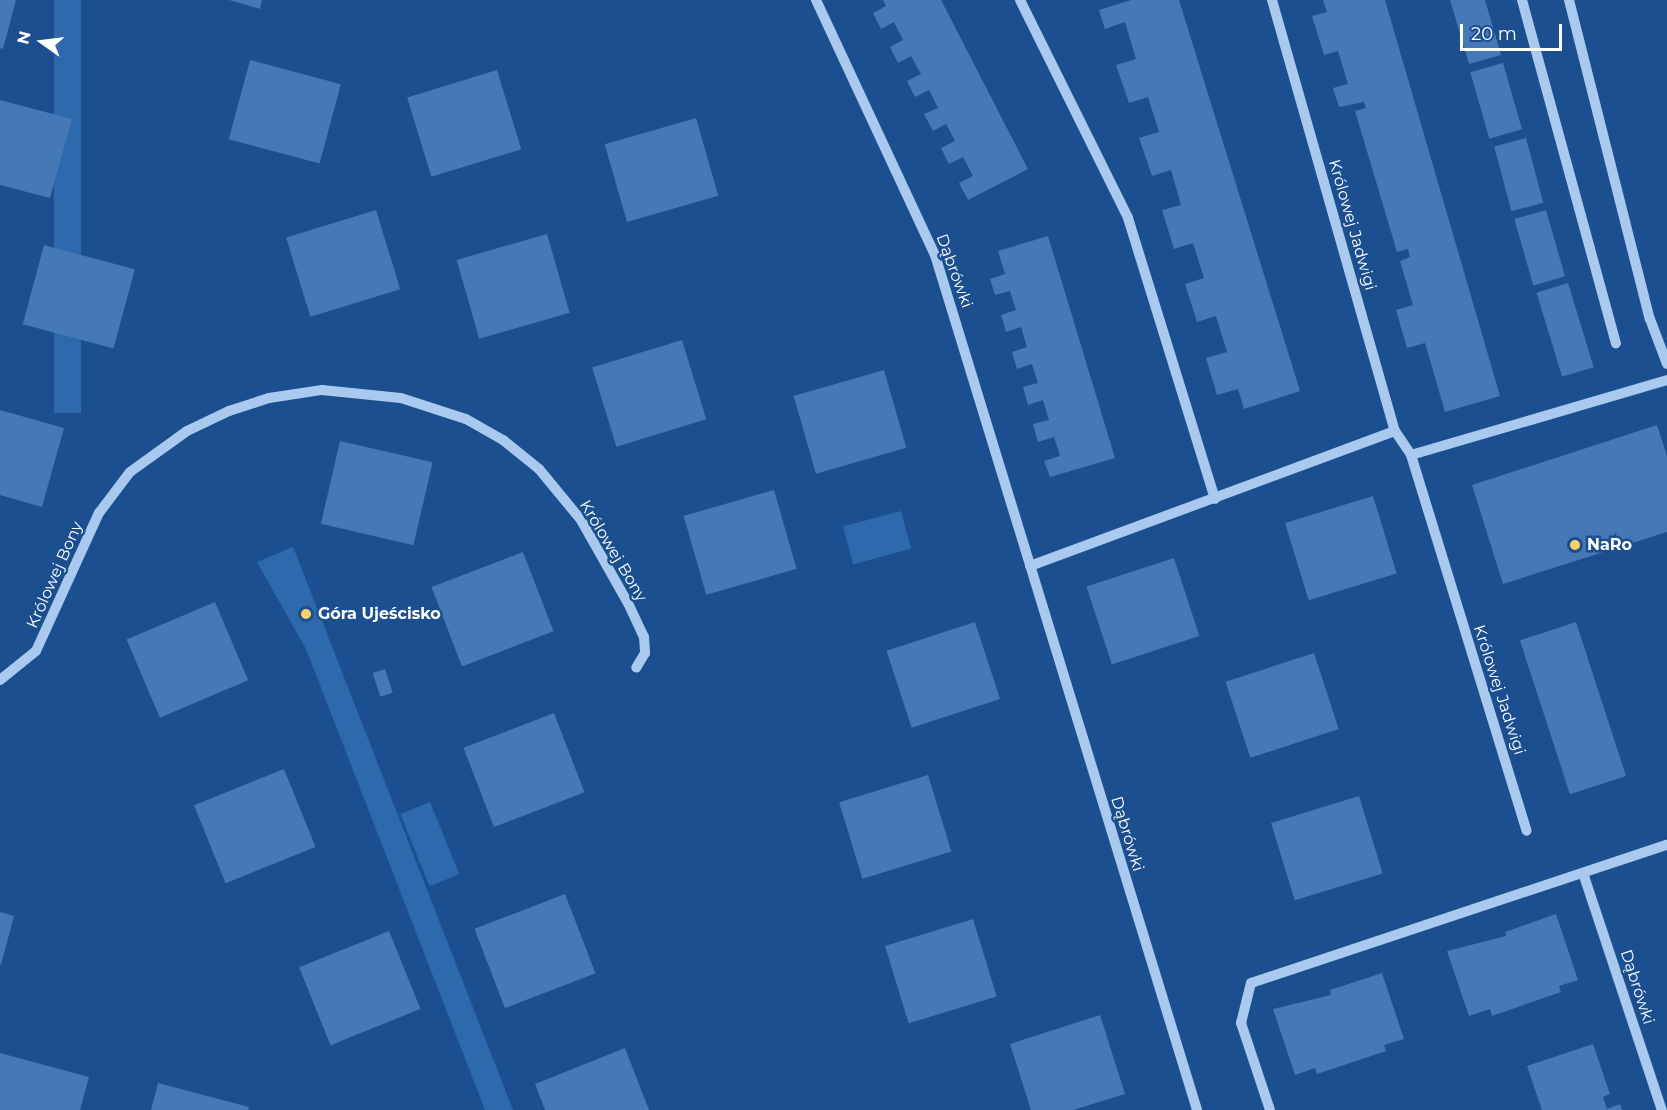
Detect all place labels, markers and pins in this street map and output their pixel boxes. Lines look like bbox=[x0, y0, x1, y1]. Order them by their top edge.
place label: NaRo bbox=[1587, 535, 1632, 555]
marker: NaRo bbox=[1568, 538, 1582, 552]
place label: Góra Ujeścisko bbox=[318, 604, 441, 624]
marker: Góra Ujeścisko bbox=[299, 607, 313, 621]

